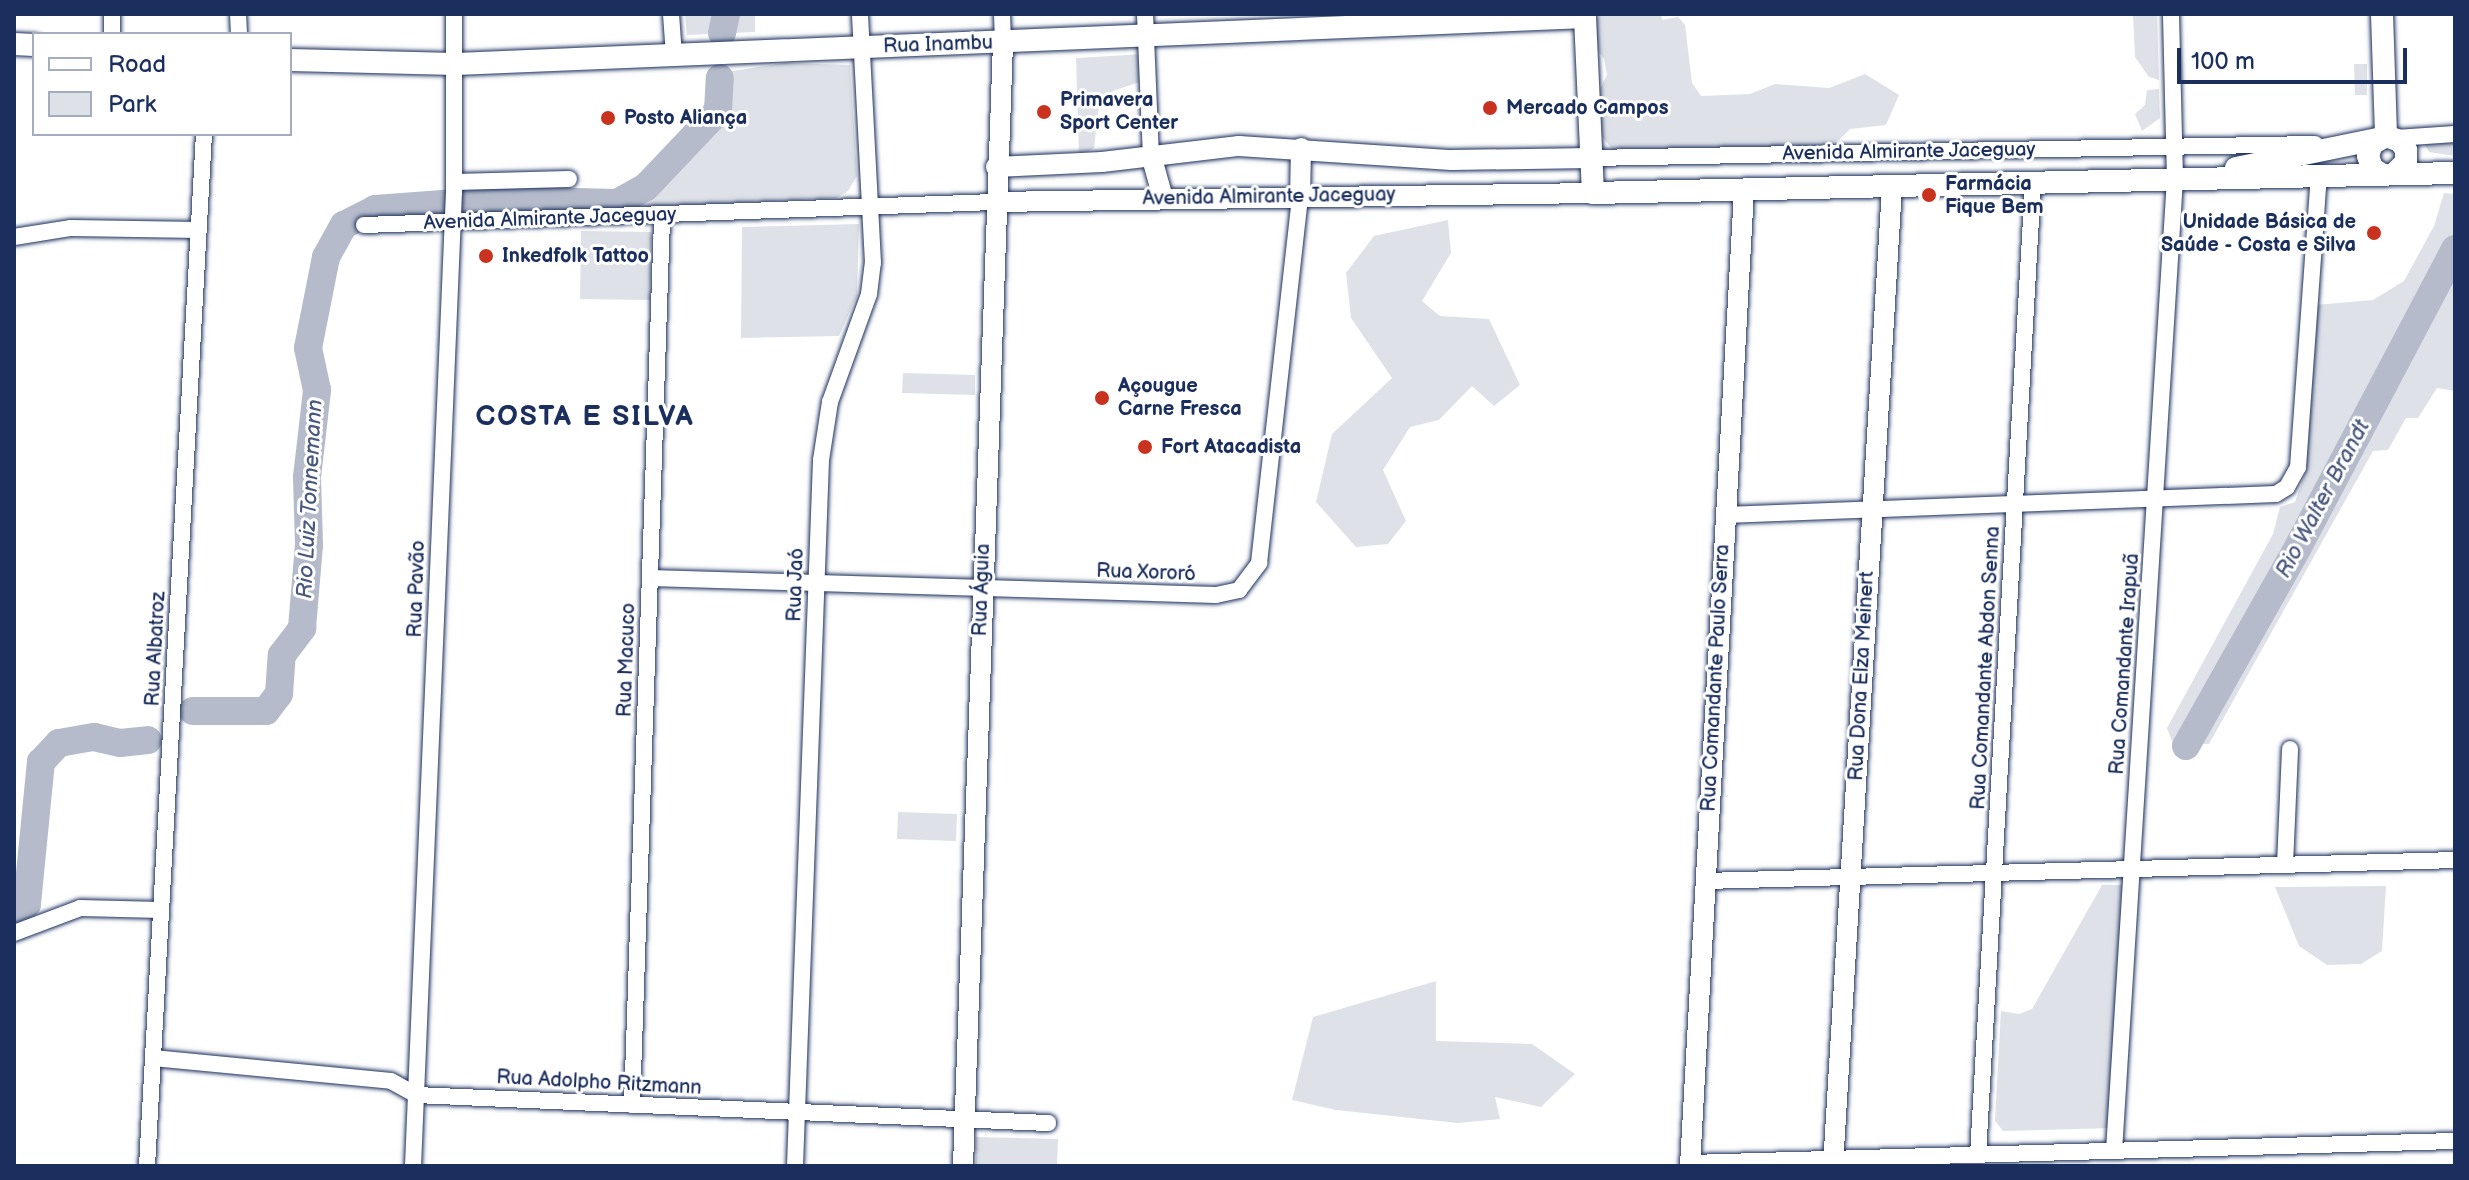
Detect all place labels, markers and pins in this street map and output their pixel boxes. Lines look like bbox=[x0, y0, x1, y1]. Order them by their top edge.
place label: Primavera Sport Center bbox=[1060, 88, 1178, 135]
place label: Mercado Campos bbox=[1506, 96, 1669, 120]
marker: Mercado Campos bbox=[1481, 99, 1499, 117]
marker: Primavera Sport Center bbox=[1035, 103, 1053, 121]
place label: Posto Aliança bbox=[624, 106, 747, 130]
marker: Posto Aliança bbox=[599, 109, 617, 127]
place label: Farmácia Fique Bem bbox=[1945, 172, 2044, 219]
marker: Farmácia Fique Bem bbox=[1920, 186, 1938, 204]
place label: Unidade Básica de Saúde - Costa e Silva bbox=[2161, 210, 2356, 257]
marker: Unidade Básica de Saúde - Costa e Silva bbox=[2363, 222, 2385, 244]
place label: Inkedfolk Tattoo bbox=[502, 244, 649, 268]
marker: Inkedfolk Tattoo bbox=[477, 247, 495, 265]
place label: Açougue Carne Fresca bbox=[1118, 374, 1242, 421]
marker: Açougue Carne Fresca bbox=[1093, 389, 1111, 407]
place label: Fort Atacadista bbox=[1161, 435, 1301, 459]
marker: Fort Atacadista bbox=[1136, 438, 1154, 456]

